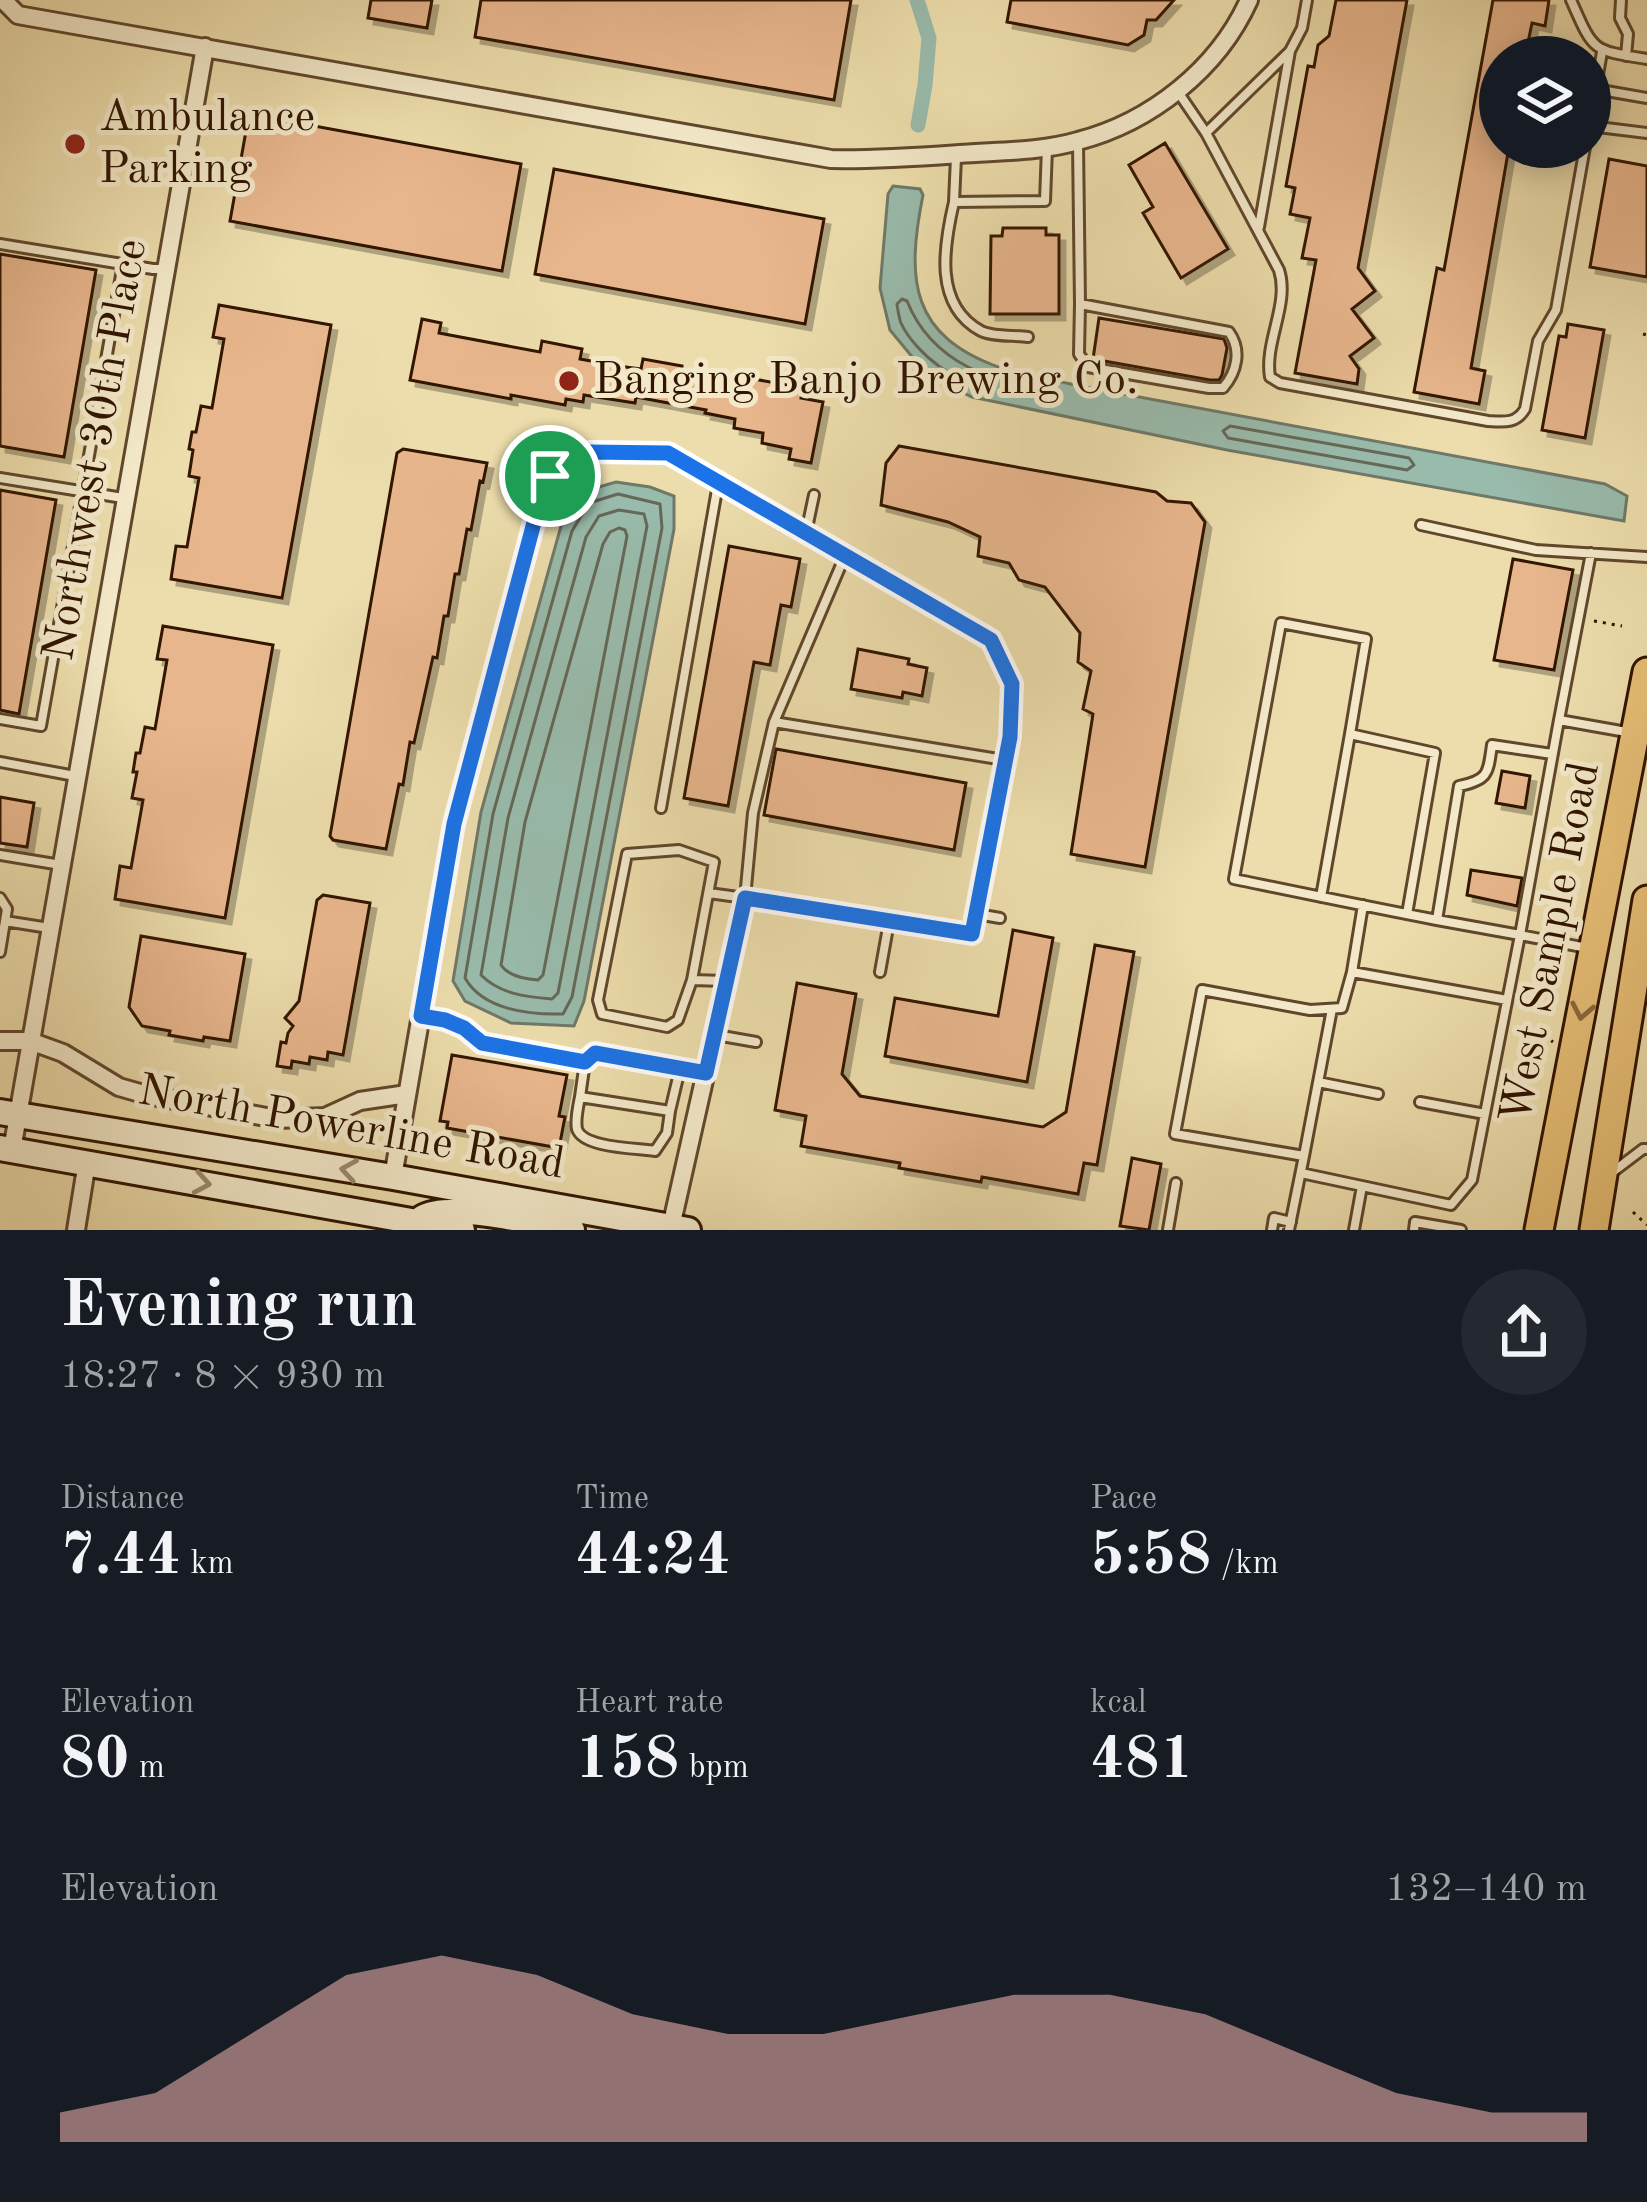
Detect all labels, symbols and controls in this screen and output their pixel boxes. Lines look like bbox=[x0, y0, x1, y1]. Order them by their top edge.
map controls bbox=[1479, 36, 1611, 168]
button: layers bbox=[1479, 36, 1611, 168]
place label: Ambulance Parking bbox=[99, 96, 315, 193]
marker: Ambulance Parking bbox=[62, 131, 88, 157]
street label: Northwest 30th Place bbox=[38, 236, 156, 664]
place label: Banging Banjo Brewing Co. bbox=[593, 359, 1139, 404]
marker: Banging Banjo Brewing Co. bbox=[556, 368, 582, 394]
pin bbox=[499, 425, 601, 527]
icon: arrive bbox=[517, 443, 583, 509]
street label: West Sample Road bbox=[1495, 758, 1609, 1128]
one-way arrow bbox=[1570, 1000, 1596, 1020]
street label: North Powerline Road bbox=[134, 1069, 568, 1189]
one-way arrow bbox=[340, 1158, 360, 1183]
one-way arrow bbox=[192, 1169, 212, 1195]
button: share bbox=[1461, 1269, 1587, 1395]
text: Evening run bbox=[60, 1275, 418, 1341]
text: 18:27 · 8 × 930 m bbox=[60, 1357, 385, 1396]
text: Distance bbox=[60, 1483, 184, 1516]
text: Time bbox=[575, 1483, 649, 1516]
text: Pace bbox=[1090, 1483, 1157, 1516]
text: 7.44 bbox=[60, 1527, 181, 1587]
text: 44:24 bbox=[575, 1527, 731, 1587]
text: 5:58 bbox=[1090, 1527, 1211, 1587]
text: km bbox=[181, 1548, 234, 1581]
text: /km bbox=[1211, 1548, 1279, 1581]
text: Elevation bbox=[60, 1687, 194, 1720]
text: Heart rate bbox=[575, 1687, 723, 1720]
text: kcal bbox=[1090, 1687, 1147, 1720]
text: 80 bbox=[60, 1731, 130, 1791]
text: 158 bbox=[575, 1731, 679, 1791]
text: 481 bbox=[1090, 1731, 1194, 1791]
text: m bbox=[130, 1752, 165, 1785]
text: bpm bbox=[679, 1752, 749, 1785]
text: Elevation bbox=[60, 1870, 219, 1909]
text: 132–140 m bbox=[1385, 1870, 1587, 1909]

